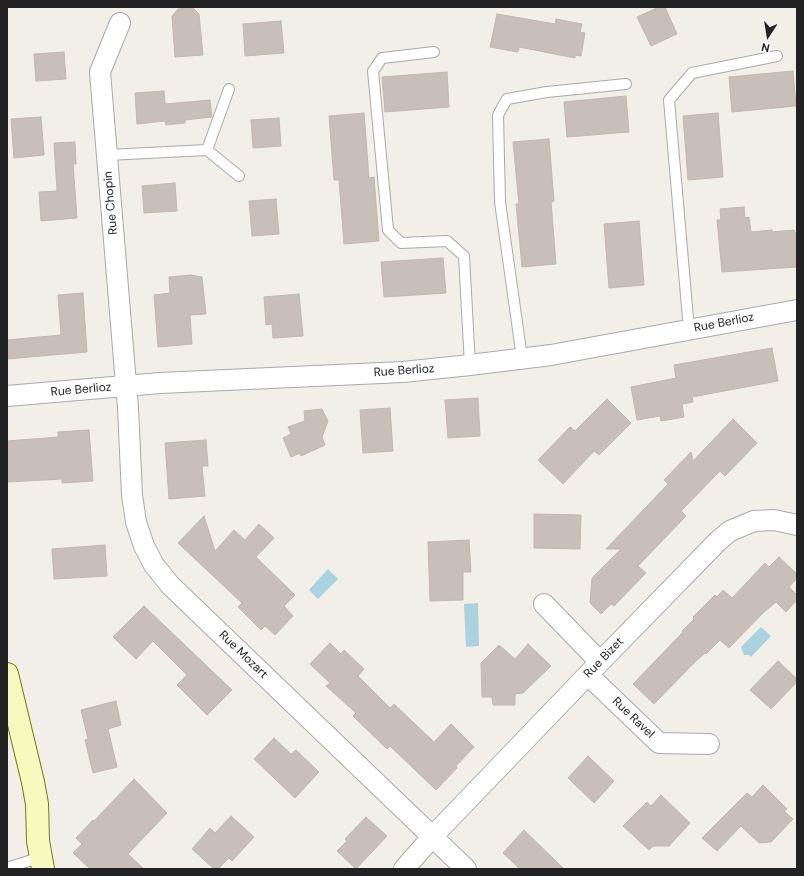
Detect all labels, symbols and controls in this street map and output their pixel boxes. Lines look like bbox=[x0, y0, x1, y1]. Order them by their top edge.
north arrow bbox=[748, 16, 788, 56]
text: N bbox=[760, 40, 771, 55]
street label: Rue Chopin bbox=[101, 171, 121, 235]
street label: Rue Berlioz bbox=[693, 310, 755, 336]
street label: Rue Berlioz bbox=[373, 362, 435, 380]
street label: Rue Berlioz bbox=[50, 380, 112, 400]
street label: Rue Mozart bbox=[216, 628, 270, 682]
street label: Rue Bizet bbox=[581, 635, 627, 681]
street label: Rue Ravel bbox=[609, 694, 657, 742]

